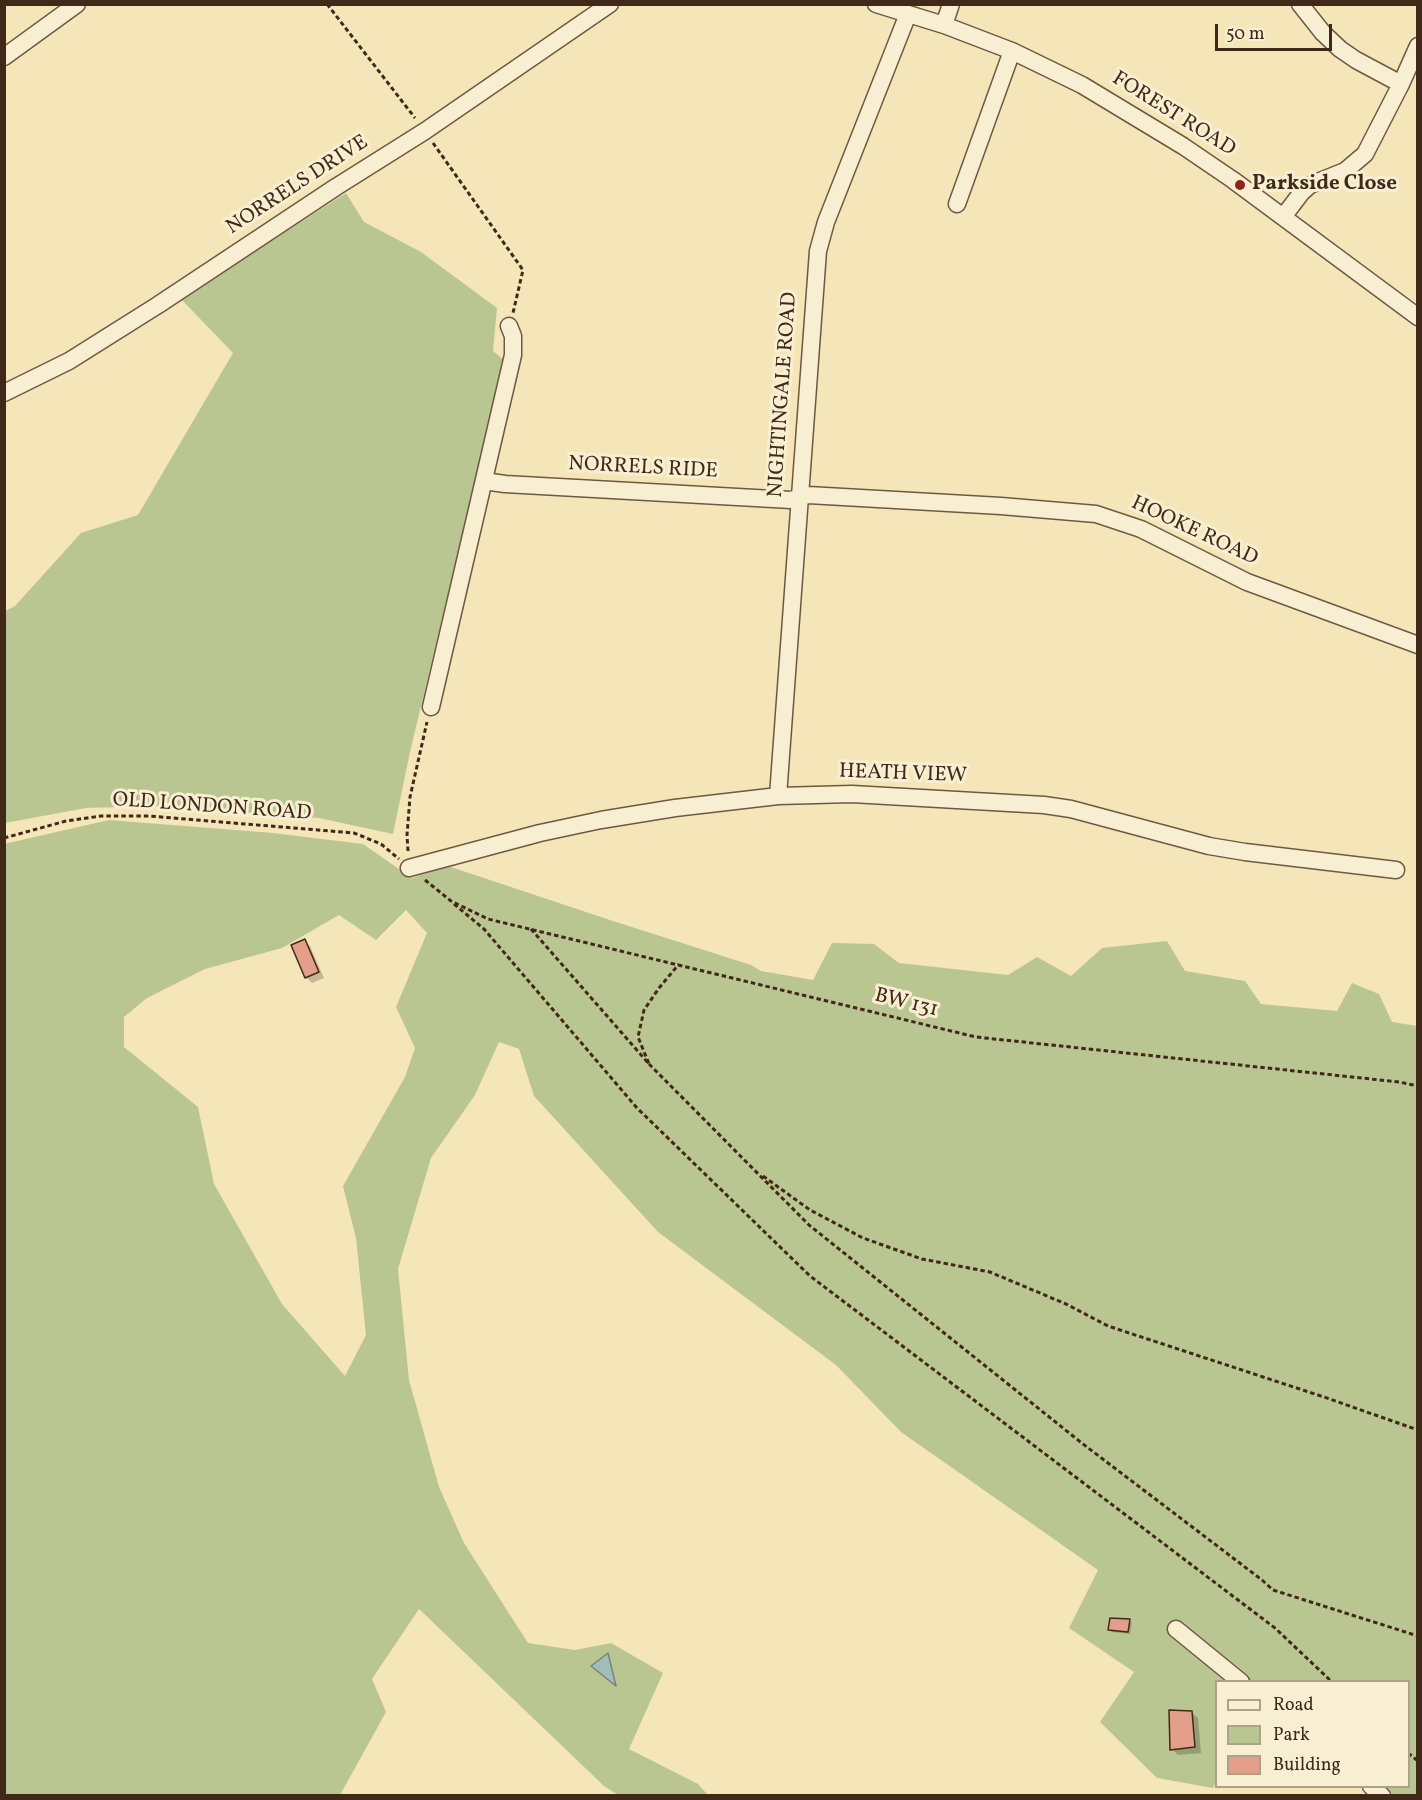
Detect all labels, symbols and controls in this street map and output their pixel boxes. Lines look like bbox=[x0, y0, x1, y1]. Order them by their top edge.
scale bar bbox=[1218, 12, 1335, 50]
text: 50 m bbox=[1226, 22, 1265, 47]
street label: FOREST ROAD bbox=[1107, 67, 1239, 163]
street label: NORRELS DRIVE bbox=[222, 131, 374, 241]
place label: Parkside Close bbox=[1252, 172, 1397, 198]
marker: Parkside Close bbox=[1233, 178, 1247, 192]
street label: NIGHTINGALE ROAD bbox=[764, 291, 804, 499]
street label: NORRELS RIDE bbox=[568, 453, 718, 485]
street label: HOOKE ROAD bbox=[1127, 492, 1261, 572]
street label: HEATH VIEW bbox=[839, 760, 967, 790]
street label: OLD LONDON ROAD bbox=[112, 788, 312, 828]
street label: BW 131 bbox=[872, 984, 940, 1024]
legend bbox=[1215, 1680, 1410, 1788]
text: Road bbox=[1273, 1693, 1314, 1718]
text: Park bbox=[1273, 1723, 1310, 1748]
text: Building bbox=[1273, 1753, 1341, 1778]

